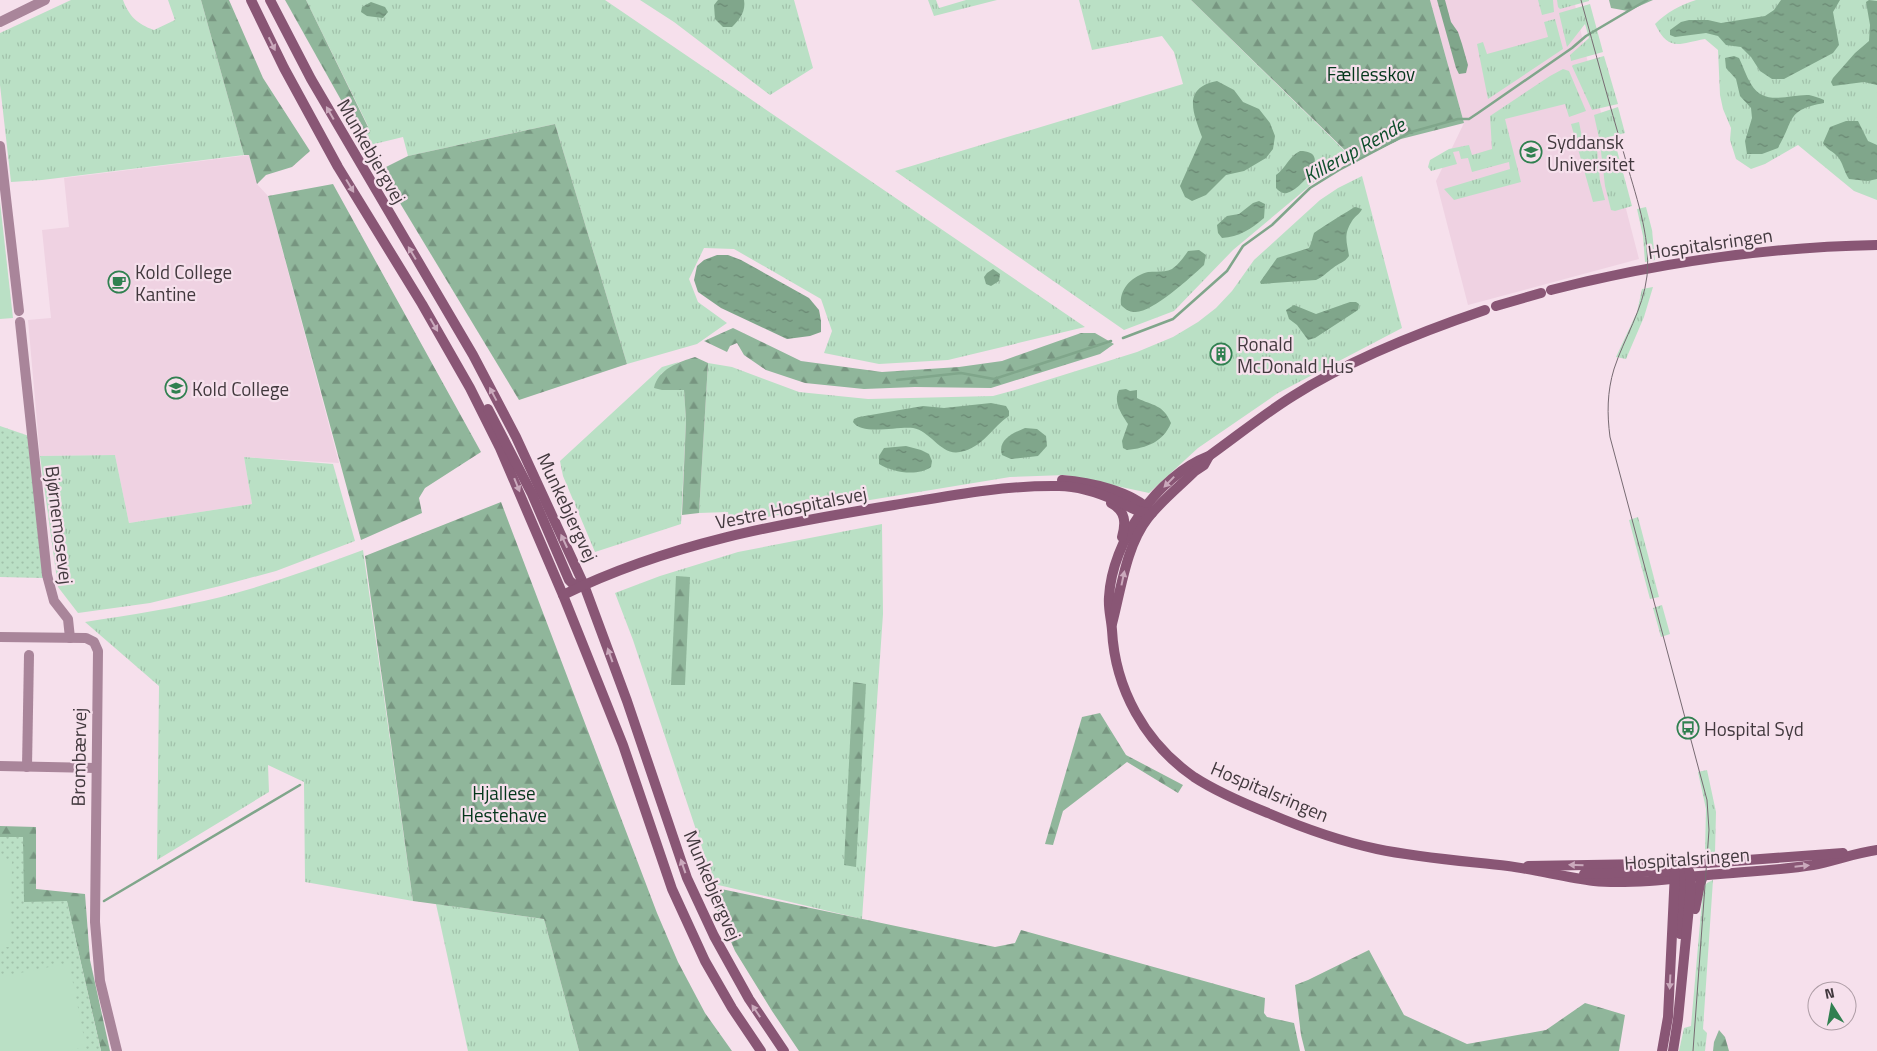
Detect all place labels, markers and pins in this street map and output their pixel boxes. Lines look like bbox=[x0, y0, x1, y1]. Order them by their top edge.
place label: Syddansk Universitet bbox=[1547, 127, 1635, 178]
school or university icon: Syddansk Universitet bbox=[1519, 140, 1543, 164]
place label: Kold College Kantine bbox=[135, 257, 232, 308]
cafe icon: Kold College Kantine bbox=[107, 270, 131, 294]
place label: Ronald McDonald Hus bbox=[1237, 329, 1354, 380]
building icon: Ronald McDonald Hus bbox=[1209, 342, 1233, 366]
place label: Kold College bbox=[192, 374, 289, 403]
school or university icon: Kold College bbox=[164, 376, 188, 400]
place label: Hospital Syd bbox=[1704, 714, 1804, 743]
bus stop icon: Hospital Syd bbox=[1676, 716, 1700, 740]

